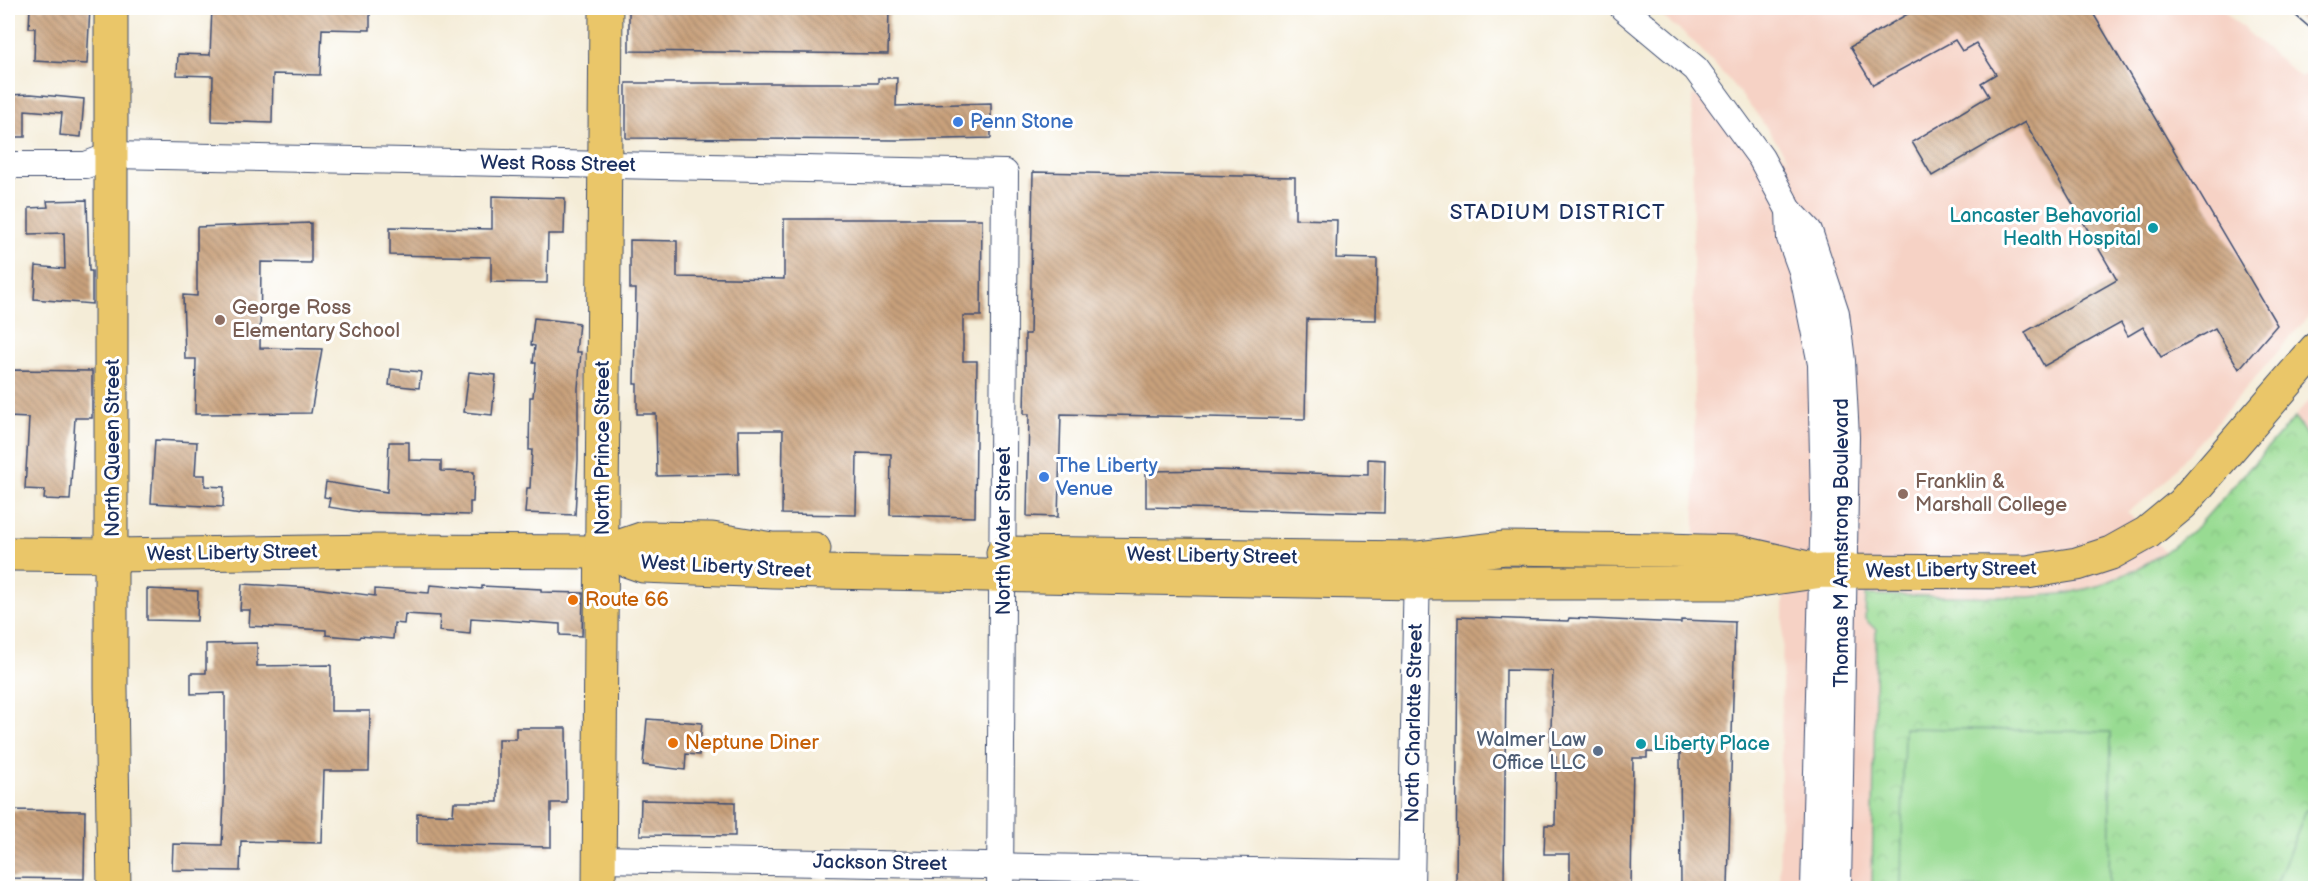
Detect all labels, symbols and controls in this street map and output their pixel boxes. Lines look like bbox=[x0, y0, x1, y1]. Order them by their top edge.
place label: Penn Stone bbox=[970, 110, 1073, 134]
marker: Penn Stone bbox=[951, 115, 965, 129]
street label: West Ross Street bbox=[480, 151, 636, 177]
district label: STADIUM DISTRICT bbox=[1450, 200, 1666, 225]
place label: Lancaster Behavorial Health Hospital bbox=[1949, 204, 2141, 251]
marker: Lancaster Behavorial Health Hospital bbox=[2146, 221, 2160, 235]
place label: George Ross Elementary School bbox=[232, 296, 400, 343]
marker: George Ross Elementary School bbox=[213, 313, 227, 327]
street label: North Queen Street bbox=[101, 359, 125, 537]
street label: North Prince Street bbox=[591, 361, 615, 535]
street label: Thomas M Armstrong Boulevard bbox=[1830, 398, 1854, 688]
street label: North Water Street bbox=[992, 447, 1016, 615]
place label: The Liberty Venue bbox=[1056, 454, 1158, 501]
marker: The Liberty Venue bbox=[1037, 470, 1051, 484]
place label: Franklin & Marshall College bbox=[1915, 470, 2067, 517]
marker: Franklin & Marshall College bbox=[1896, 487, 1910, 501]
street label: West Liberty Street bbox=[146, 540, 318, 566]
street label: West Liberty Street bbox=[1126, 543, 1298, 569]
street label: West Liberty Street bbox=[640, 551, 812, 583]
street label: West Liberty Street bbox=[1865, 557, 2037, 583]
place label: Route 66 bbox=[585, 588, 669, 612]
marker: Route 66 bbox=[566, 593, 580, 607]
street label: North Charlotte Street bbox=[1400, 623, 1428, 823]
place label: Walmer Law Office LLC bbox=[1476, 728, 1587, 775]
place label: Neptune Diner bbox=[685, 731, 819, 755]
place label: Liberty Place bbox=[1653, 732, 1770, 756]
marker: Neptune Diner bbox=[666, 736, 680, 750]
marker: Liberty Place bbox=[1634, 737, 1648, 751]
marker: Walmer Law Office LLC bbox=[1591, 744, 1605, 758]
street label: Jackson Street bbox=[813, 850, 947, 876]

